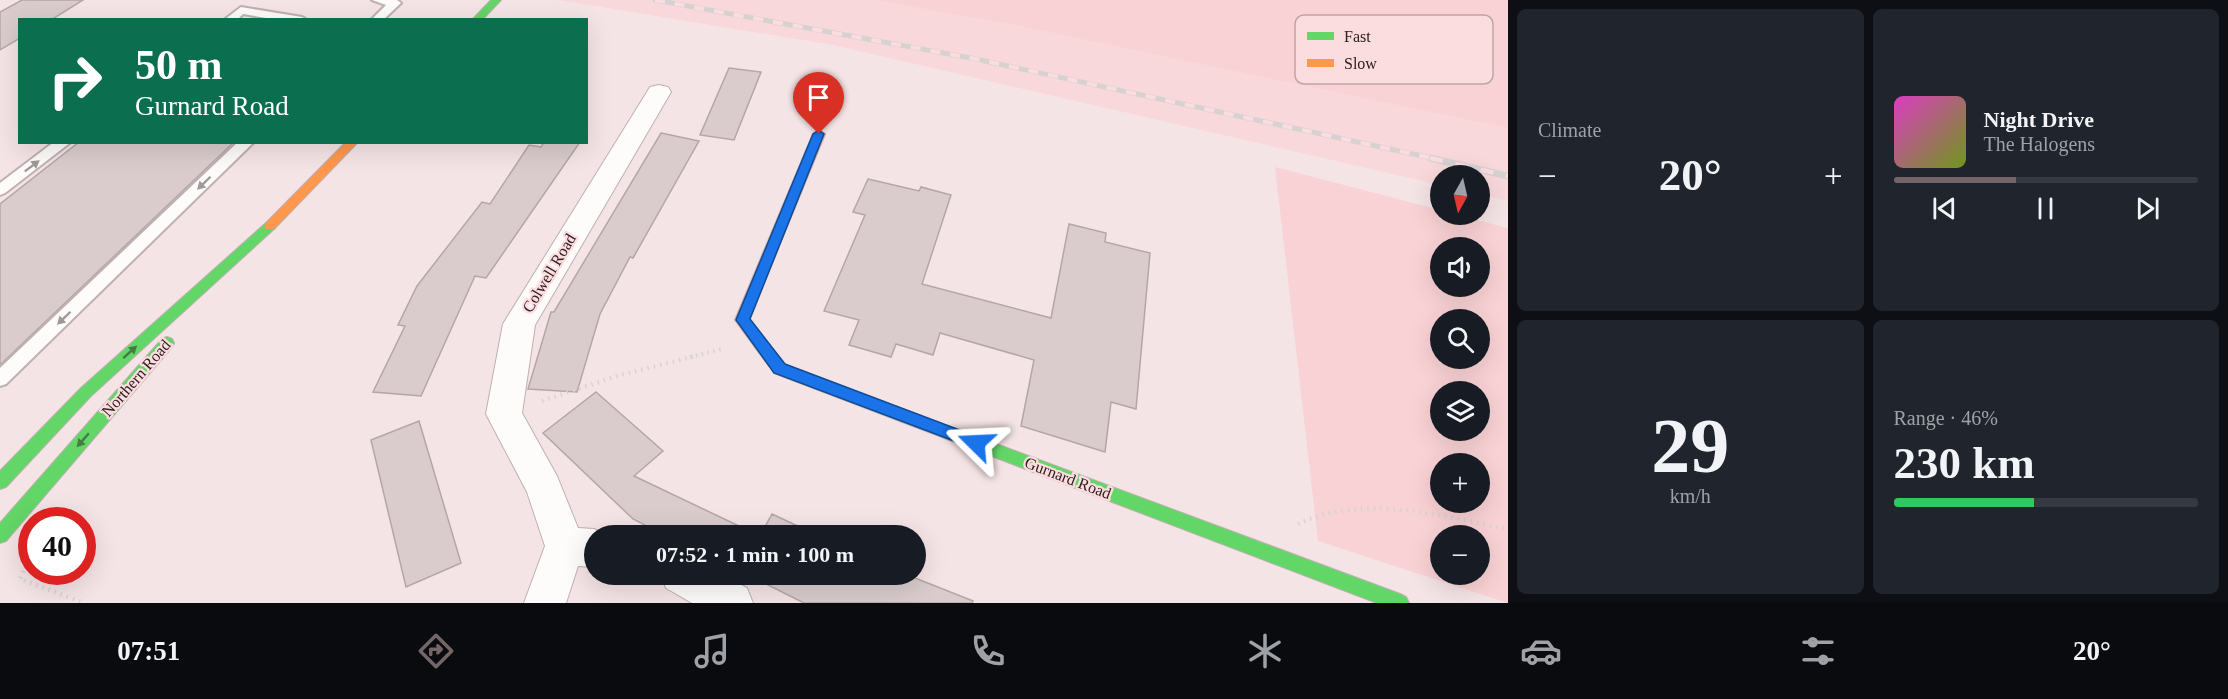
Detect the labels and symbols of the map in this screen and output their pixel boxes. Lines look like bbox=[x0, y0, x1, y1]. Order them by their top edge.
legend bbox=[1295, 15, 1493, 84]
text: Fast bbox=[1344, 28, 1371, 45]
text: Slow bbox=[1344, 55, 1377, 72]
pin bbox=[793, 72, 844, 134]
one-way arrow bbox=[24, 160, 40, 173]
north arrow bbox=[1430, 165, 1490, 225]
one-way arrow bbox=[197, 176, 212, 190]
street label: Colwell Road bbox=[519, 231, 579, 315]
one-way arrow bbox=[56, 311, 71, 325]
street label: Northern Road bbox=[98, 336, 174, 420]
one-way arrow bbox=[122, 345, 137, 359]
position arrow bbox=[944, 411, 1008, 475]
one-way arrow bbox=[77, 432, 90, 447]
street label: Gurnard Road bbox=[1022, 454, 1114, 502]
speed limit sign: 40 bbox=[18, 507, 96, 585]

